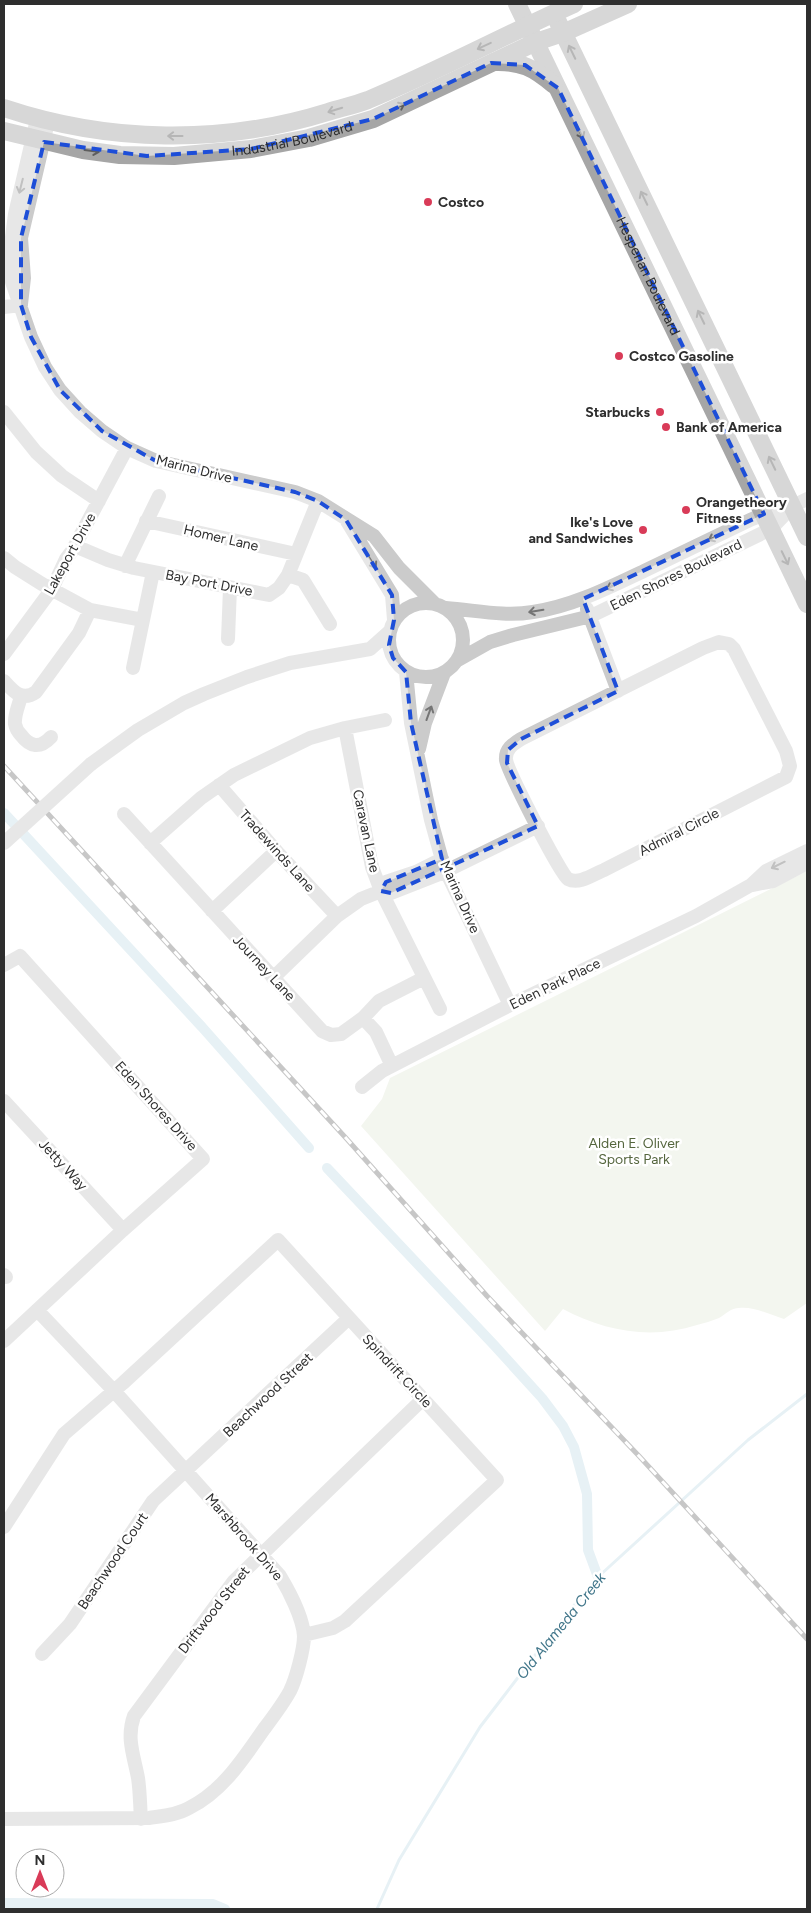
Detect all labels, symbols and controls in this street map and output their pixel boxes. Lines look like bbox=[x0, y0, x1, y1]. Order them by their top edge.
one-way arrow bbox=[477, 42, 492, 52]
one-way arrow bbox=[567, 45, 577, 60]
one-way arrow bbox=[390, 101, 405, 111]
one-way arrow bbox=[327, 106, 343, 116]
street label: Industrial Boulevard bbox=[231, 117, 354, 159]
one-way arrow bbox=[575, 124, 585, 139]
one-way arrow bbox=[167, 131, 184, 141]
one-way arrow bbox=[84, 146, 100, 156]
one-way arrow bbox=[16, 177, 25, 193]
one-way arrow bbox=[639, 191, 648, 206]
place label: Costco bbox=[438, 194, 484, 211]
marker: Costco bbox=[422, 196, 434, 208]
street label: Hesperian Boulevard bbox=[613, 214, 684, 338]
one-way arrow bbox=[696, 309, 706, 324]
place label: Costco Gasoline bbox=[629, 348, 734, 365]
marker: Costco Gasoline bbox=[613, 350, 625, 362]
place label: Starbucks bbox=[585, 404, 650, 421]
marker: Starbucks bbox=[654, 406, 666, 418]
place label: Bank of America bbox=[676, 419, 782, 436]
marker: Bank of America bbox=[660, 421, 672, 433]
street label: Marina Drive bbox=[154, 451, 234, 487]
one-way arrow bbox=[766, 456, 776, 471]
place label: Orangetheory Fitness bbox=[696, 494, 788, 527]
marker: Orangetheory Fitness bbox=[680, 504, 692, 516]
street label: Lakeport Drive bbox=[41, 510, 100, 598]
place label: Ike's Love and Sandwiches bbox=[528, 514, 633, 547]
street label: Homer Lane bbox=[182, 521, 260, 555]
marker: Ike's Love and Sandwiches bbox=[637, 524, 649, 536]
one-way arrow bbox=[708, 533, 723, 542]
street label: Eden Shores Boulevard bbox=[607, 536, 745, 614]
one-way arrow bbox=[781, 550, 790, 565]
one-way arrow bbox=[366, 555, 377, 569]
street label: Bay Port Drive bbox=[164, 566, 254, 600]
one-way arrow bbox=[605, 581, 620, 591]
one-way arrow bbox=[528, 607, 544, 617]
one-way arrow bbox=[425, 706, 434, 722]
street label: Caravan Lane bbox=[349, 788, 383, 874]
street label: Admiral Circle bbox=[636, 804, 722, 859]
street label: Tradewinds Lane bbox=[236, 806, 319, 896]
street label: Marina Drive bbox=[436, 858, 484, 936]
one-way arrow bbox=[770, 860, 785, 870]
street label: Journey Lane bbox=[229, 932, 299, 1005]
street label: Eden Park Place bbox=[507, 954, 604, 1013]
street label: Eden Shores Drive bbox=[111, 1058, 201, 1155]
park label: Alden E. Oliver Sports Park bbox=[588, 1135, 680, 1168]
street label: Jetty Way bbox=[35, 1136, 91, 1194]
street label: Spindrift Circle bbox=[359, 1331, 436, 1412]
street label: Beachwood Street bbox=[220, 1349, 316, 1441]
street label: Marshbrook Drive bbox=[202, 1490, 287, 1584]
street label: Beachwood Court bbox=[74, 1509, 152, 1613]
street label: Driftwood Street bbox=[175, 1563, 253, 1657]
water label: Old Alameda Creek bbox=[513, 1569, 610, 1683]
north arrow bbox=[15, 1848, 65, 1898]
text: N bbox=[35, 1852, 45, 1869]

